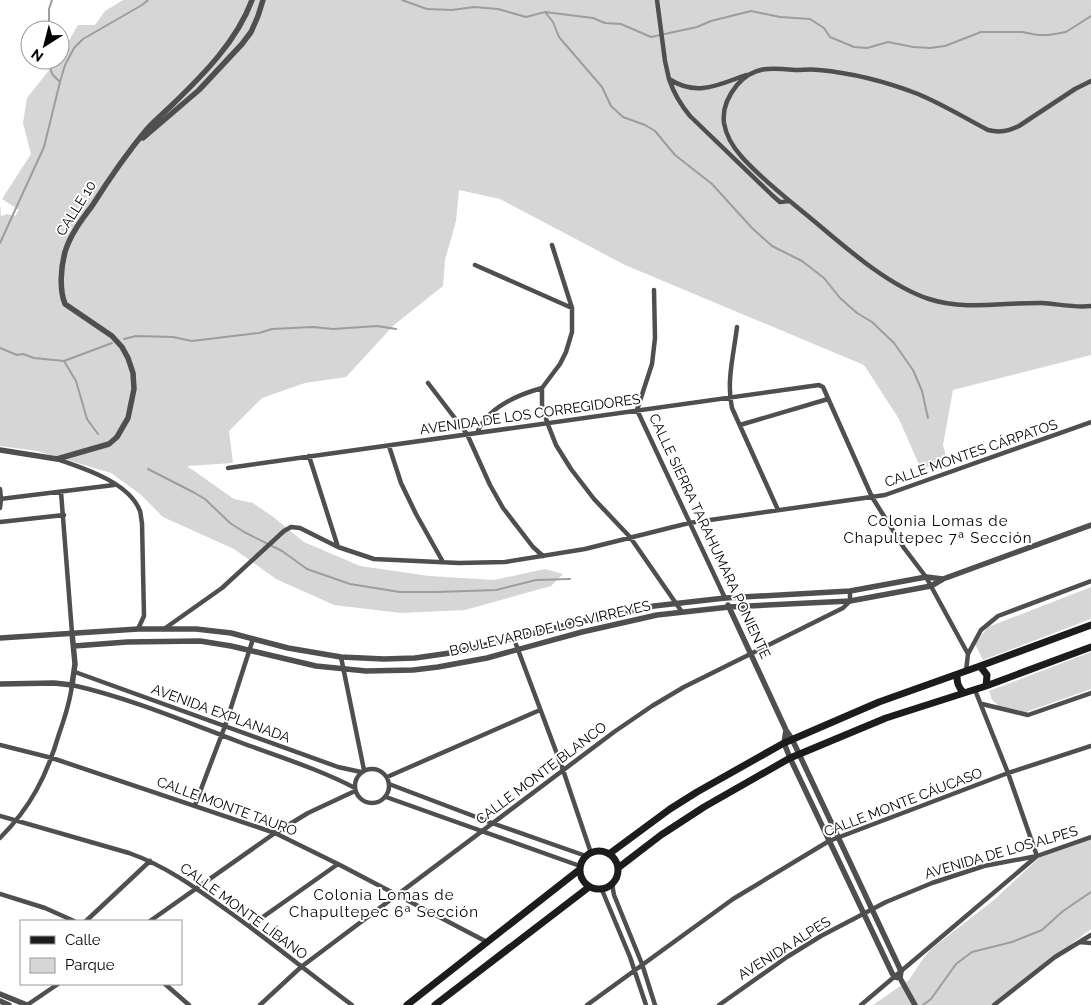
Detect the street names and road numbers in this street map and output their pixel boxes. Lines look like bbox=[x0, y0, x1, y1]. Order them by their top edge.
street label: CALLE 10 bbox=[53, 178, 99, 238]
street label: AVENIDA DE LOS CORREGIDORES bbox=[419, 391, 642, 437]
street label: CALLE SIERRA TARAHUMARA PONIENTE bbox=[646, 411, 774, 661]
street label: CALLE MONTES CÁRPATOS bbox=[882, 415, 1060, 490]
street label: BOULEVARD DE LOS VIRREYES bbox=[448, 597, 653, 659]
street label: AVENIDA EXPLANADA bbox=[150, 680, 293, 746]
street label: CALLE MONTE BLANCO bbox=[473, 719, 609, 827]
street label: CALLE MONTE CÁUCASO bbox=[821, 763, 985, 840]
street label: CALLE MONTE TAURO bbox=[155, 773, 299, 839]
street label: AVENIDA DE LOS ALPES bbox=[923, 822, 1080, 882]
street label: CALLE MONTE LÍBANO bbox=[177, 859, 311, 962]
street label: AVENIDA ALPES bbox=[735, 913, 834, 983]

